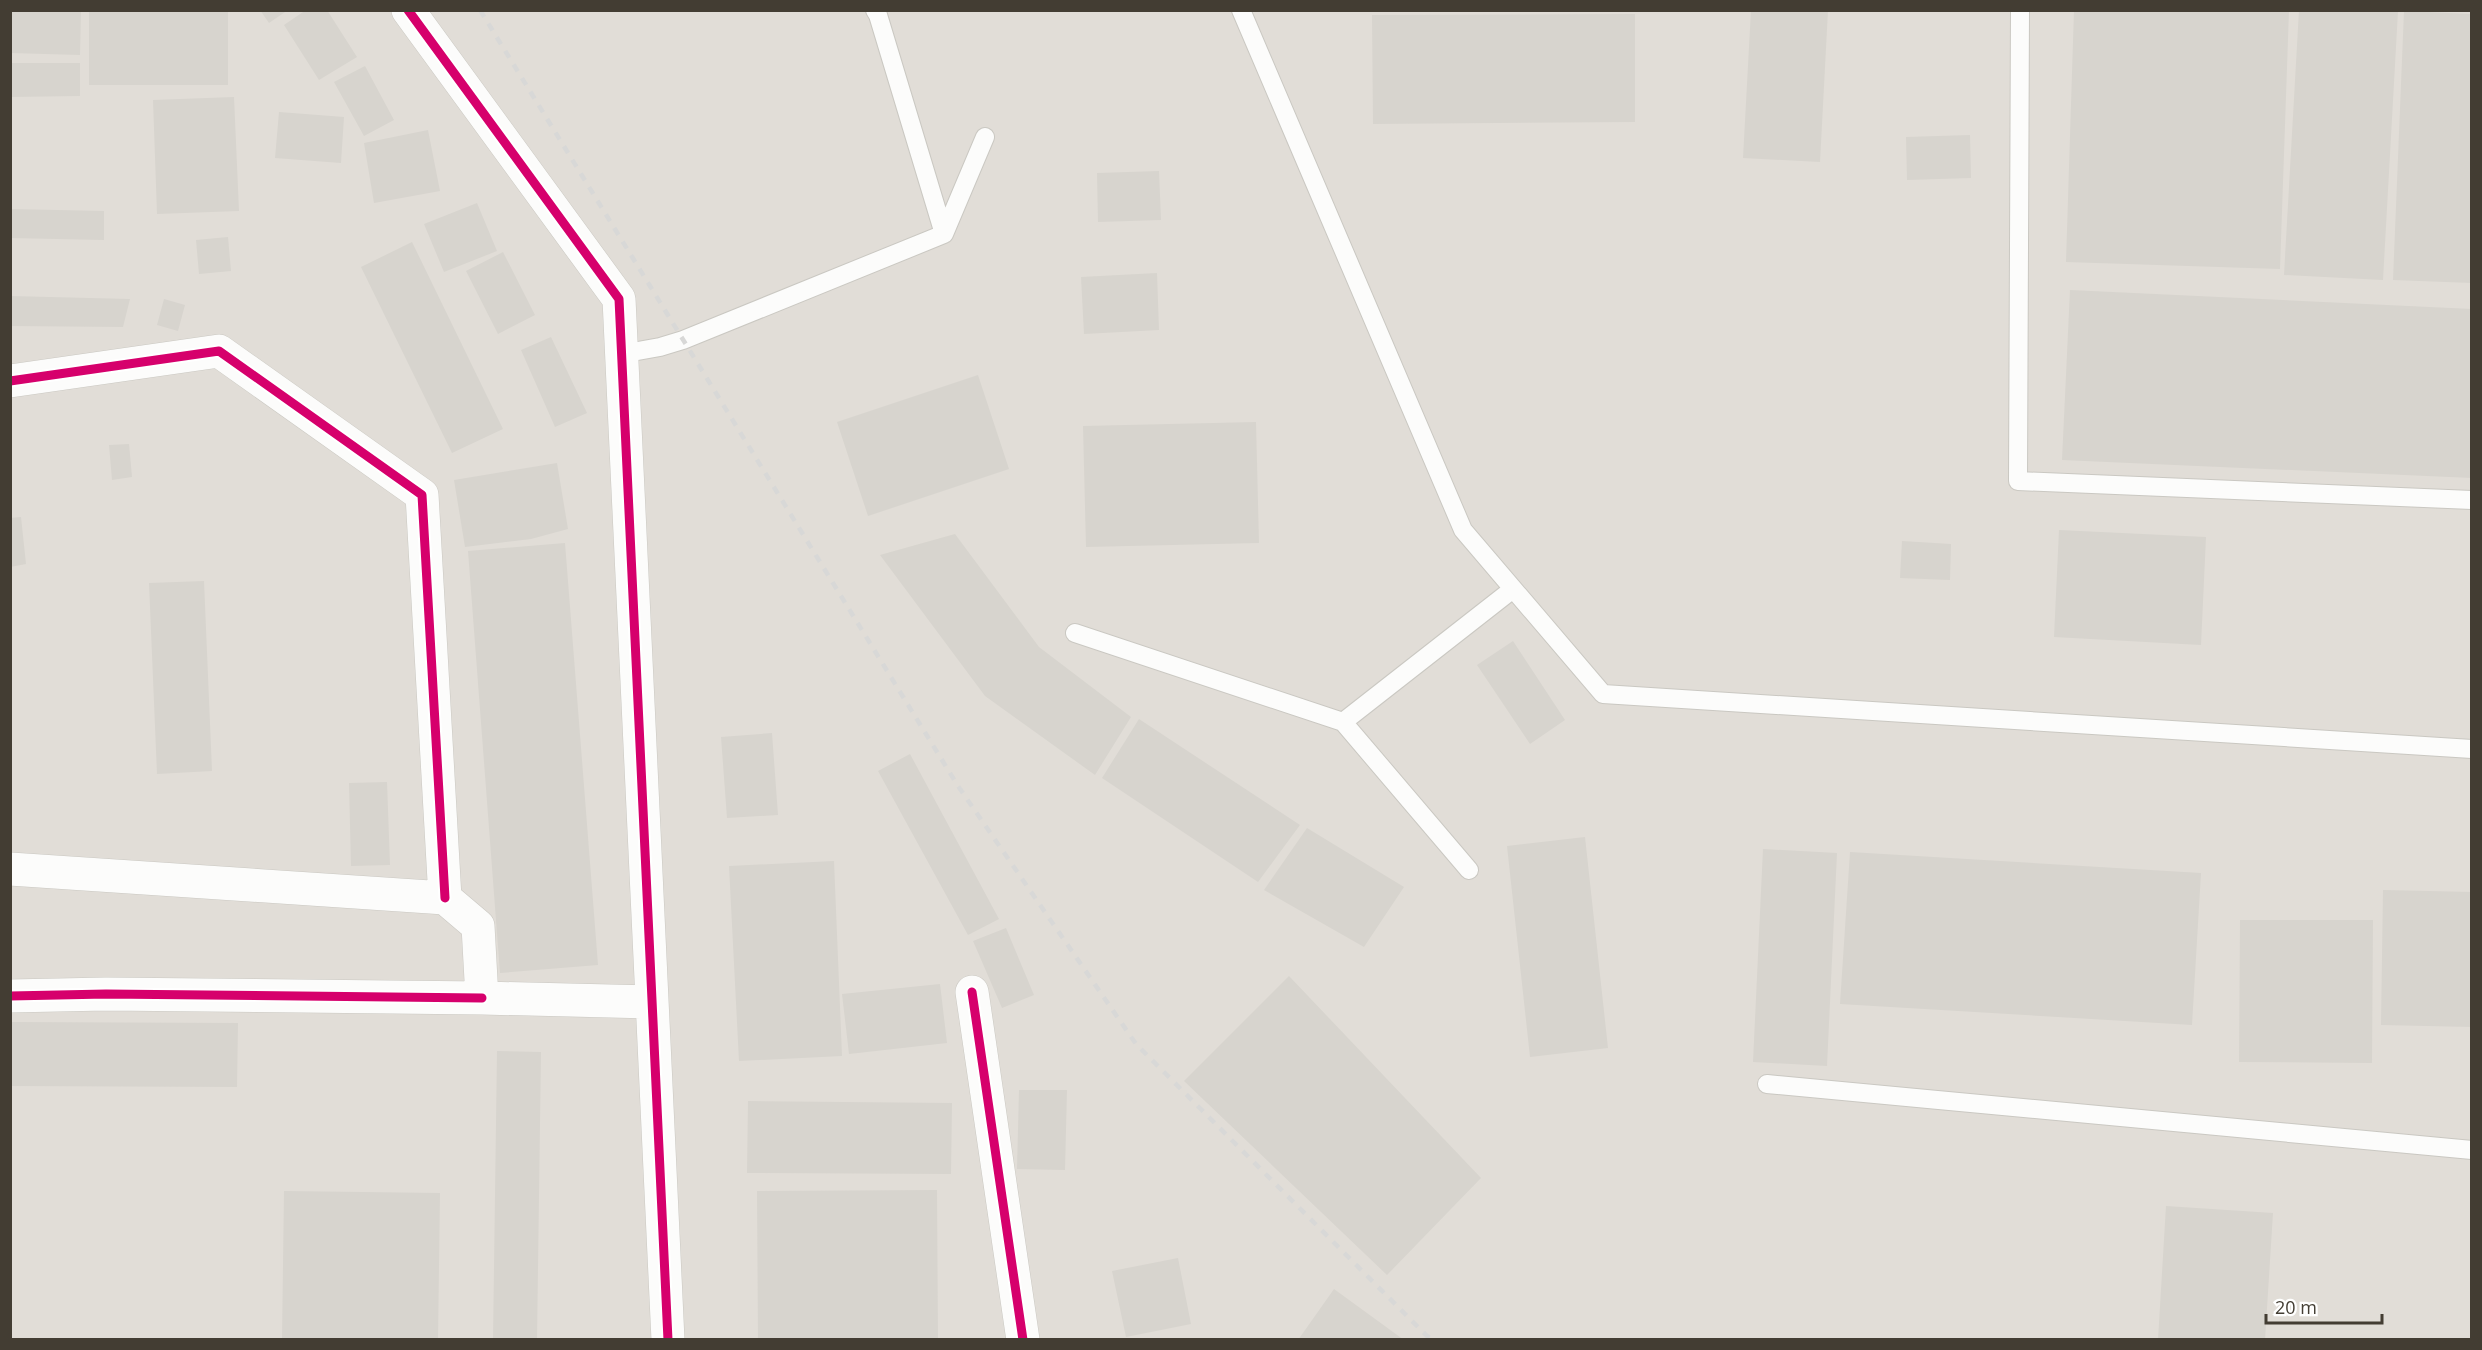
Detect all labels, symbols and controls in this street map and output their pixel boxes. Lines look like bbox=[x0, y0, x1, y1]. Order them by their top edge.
scale bar bbox=[2266, 1287, 2382, 1325]
text: 20 m bbox=[2275, 1295, 2317, 1319]

